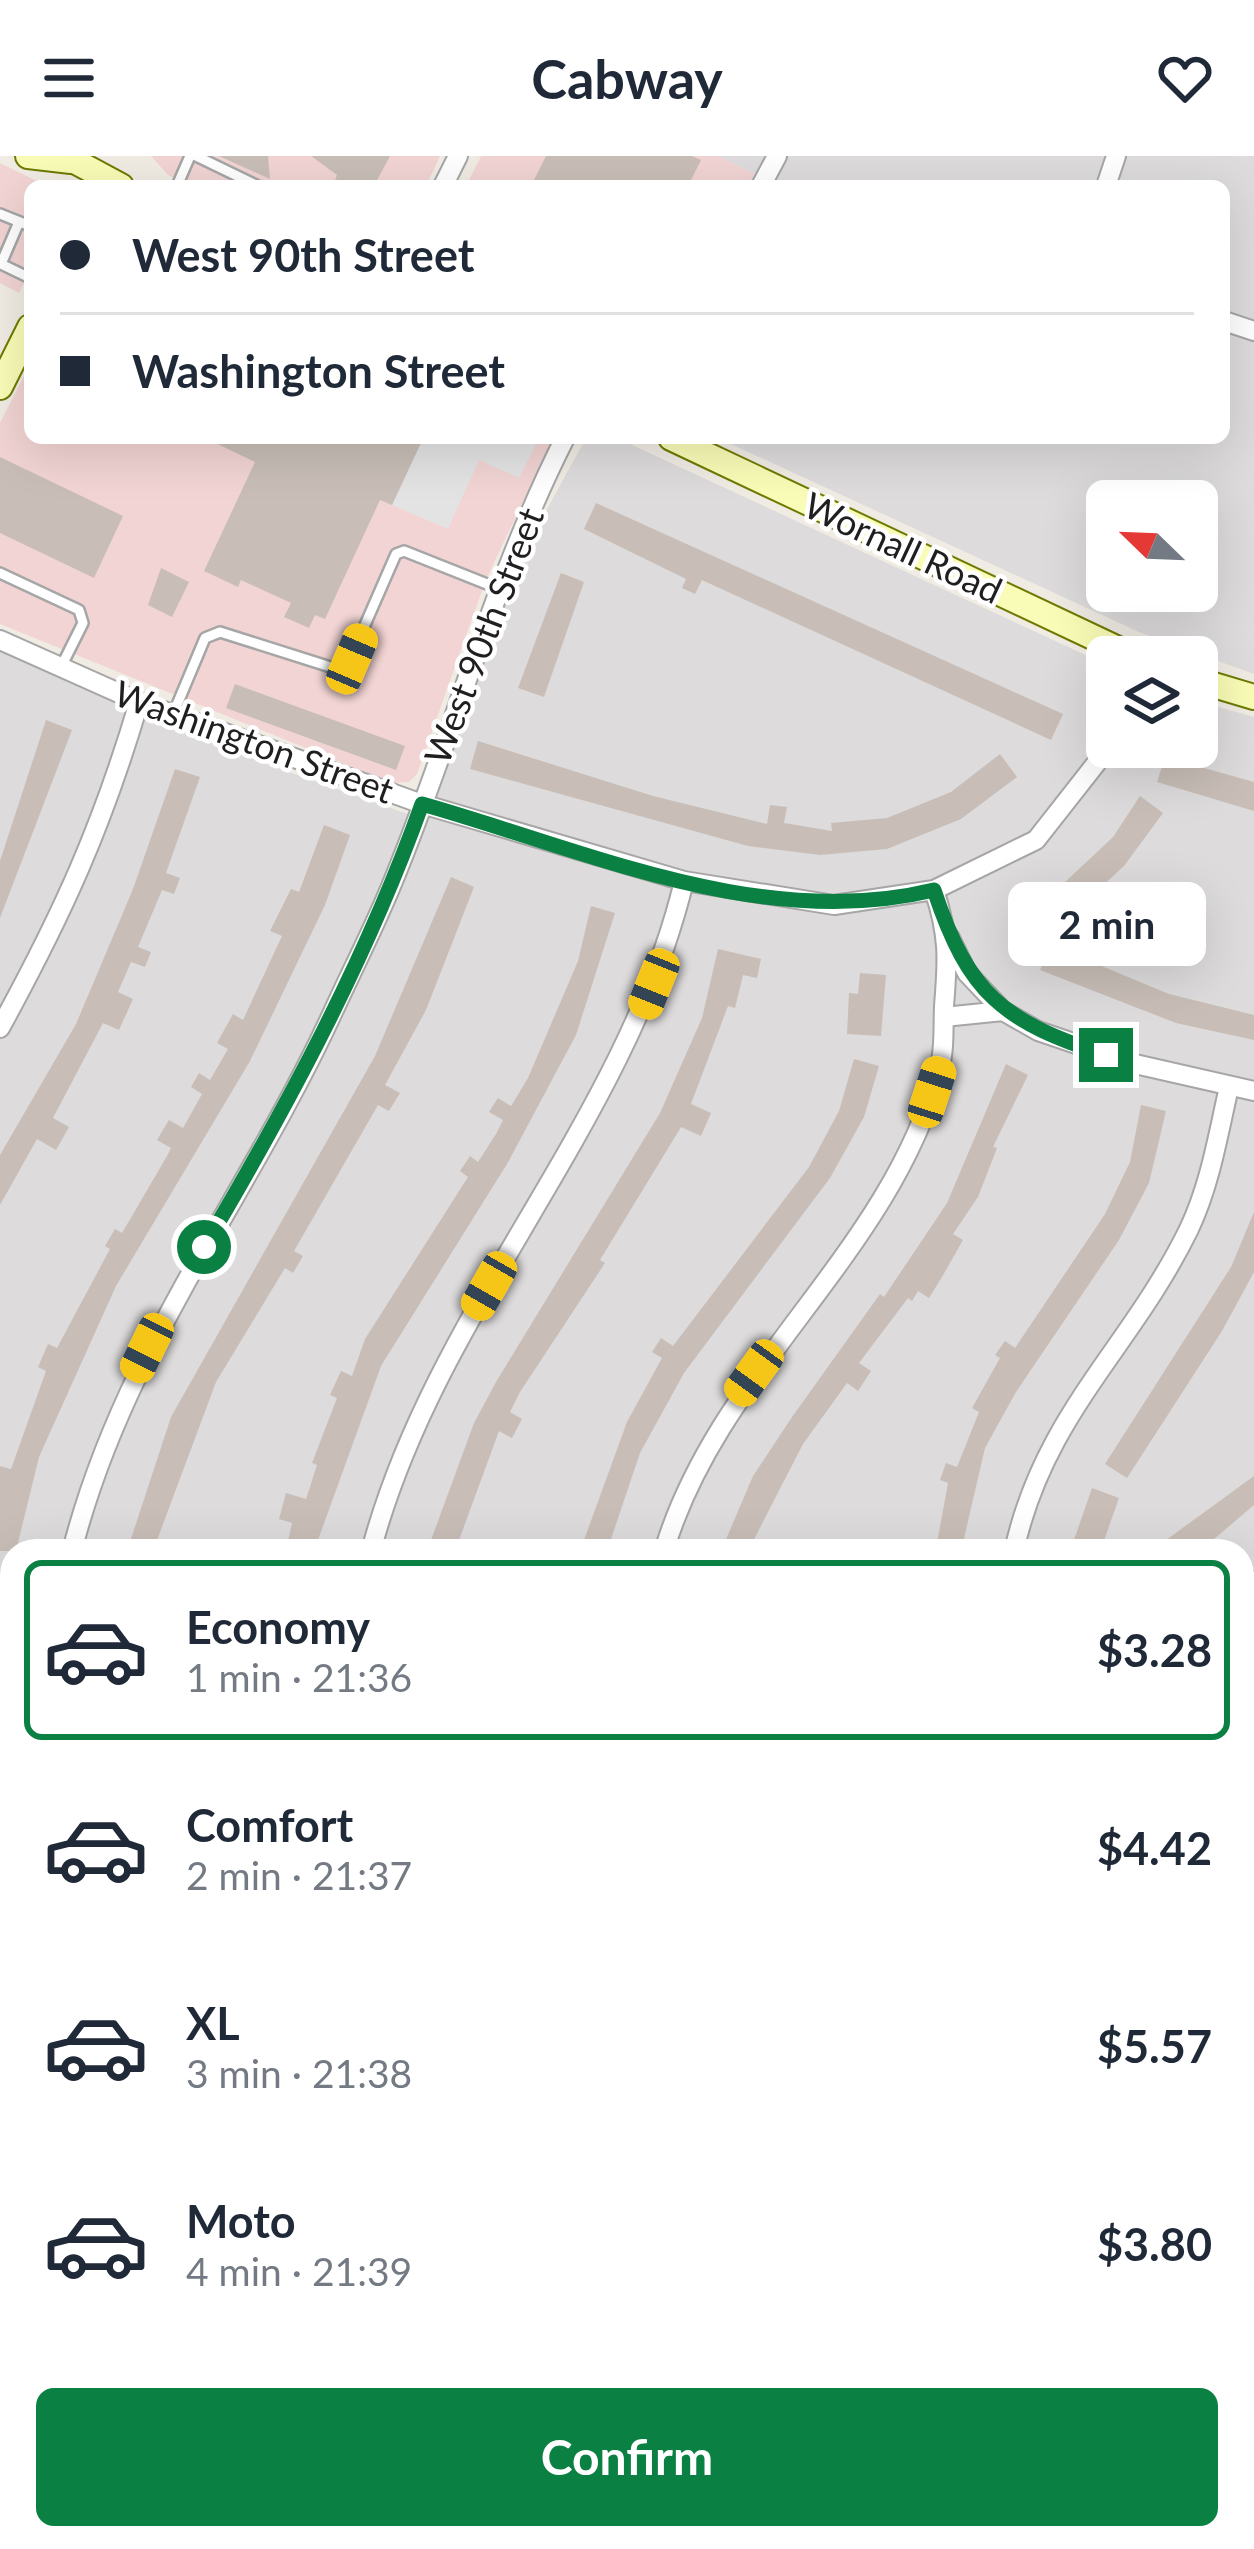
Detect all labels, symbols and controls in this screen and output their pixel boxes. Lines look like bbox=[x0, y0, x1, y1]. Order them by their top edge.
icon: menu bbox=[36, 45, 102, 111]
icon: heart bbox=[1152, 45, 1218, 111]
text: Cabway bbox=[531, 46, 723, 111]
text: West 90th Street bbox=[132, 228, 474, 282]
text: Washington Street bbox=[132, 344, 505, 398]
north arrow bbox=[1086, 480, 1218, 612]
map controls bbox=[1086, 480, 1218, 768]
street label: Wornall Road bbox=[798, 482, 1009, 612]
street label: West 90th Street bbox=[414, 501, 552, 770]
car bbox=[321, 619, 383, 699]
button: layers bbox=[1086, 636, 1218, 768]
street label: Washington Street bbox=[109, 670, 400, 812]
callout: 2 min bbox=[1007, 881, 1205, 965]
text: 2 min bbox=[1059, 901, 1155, 947]
car bbox=[624, 944, 684, 1024]
route end bbox=[1079, 1028, 1133, 1082]
car bbox=[904, 1052, 960, 1132]
route start bbox=[177, 1220, 231, 1274]
car bbox=[455, 1246, 523, 1326]
car bbox=[115, 1308, 179, 1388]
car bbox=[718, 1333, 790, 1413]
icon: car bbox=[42, 1596, 150, 1704]
text: Economy bbox=[186, 1600, 370, 1654]
text: $3.28 bbox=[1097, 1623, 1212, 1677]
text: 1 min · 21:36 bbox=[186, 1654, 412, 1700]
icon: car bbox=[42, 1794, 150, 1902]
text: Comfort bbox=[186, 1798, 353, 1852]
text: $4.42 bbox=[1097, 1821, 1212, 1875]
text: 2 min · 21:37 bbox=[186, 1852, 412, 1898]
icon: car bbox=[42, 1992, 150, 2100]
text: XL bbox=[186, 1996, 240, 2050]
text: $5.57 bbox=[1097, 2019, 1212, 2073]
text: 3 min · 21:38 bbox=[186, 2050, 412, 2096]
icon: car bbox=[42, 2190, 150, 2298]
text: Moto bbox=[186, 2194, 296, 2248]
text: $3.80 bbox=[1097, 2217, 1212, 2271]
text: 4 min · 21:39 bbox=[186, 2248, 412, 2294]
button: Confirm bbox=[36, 2388, 1218, 2526]

